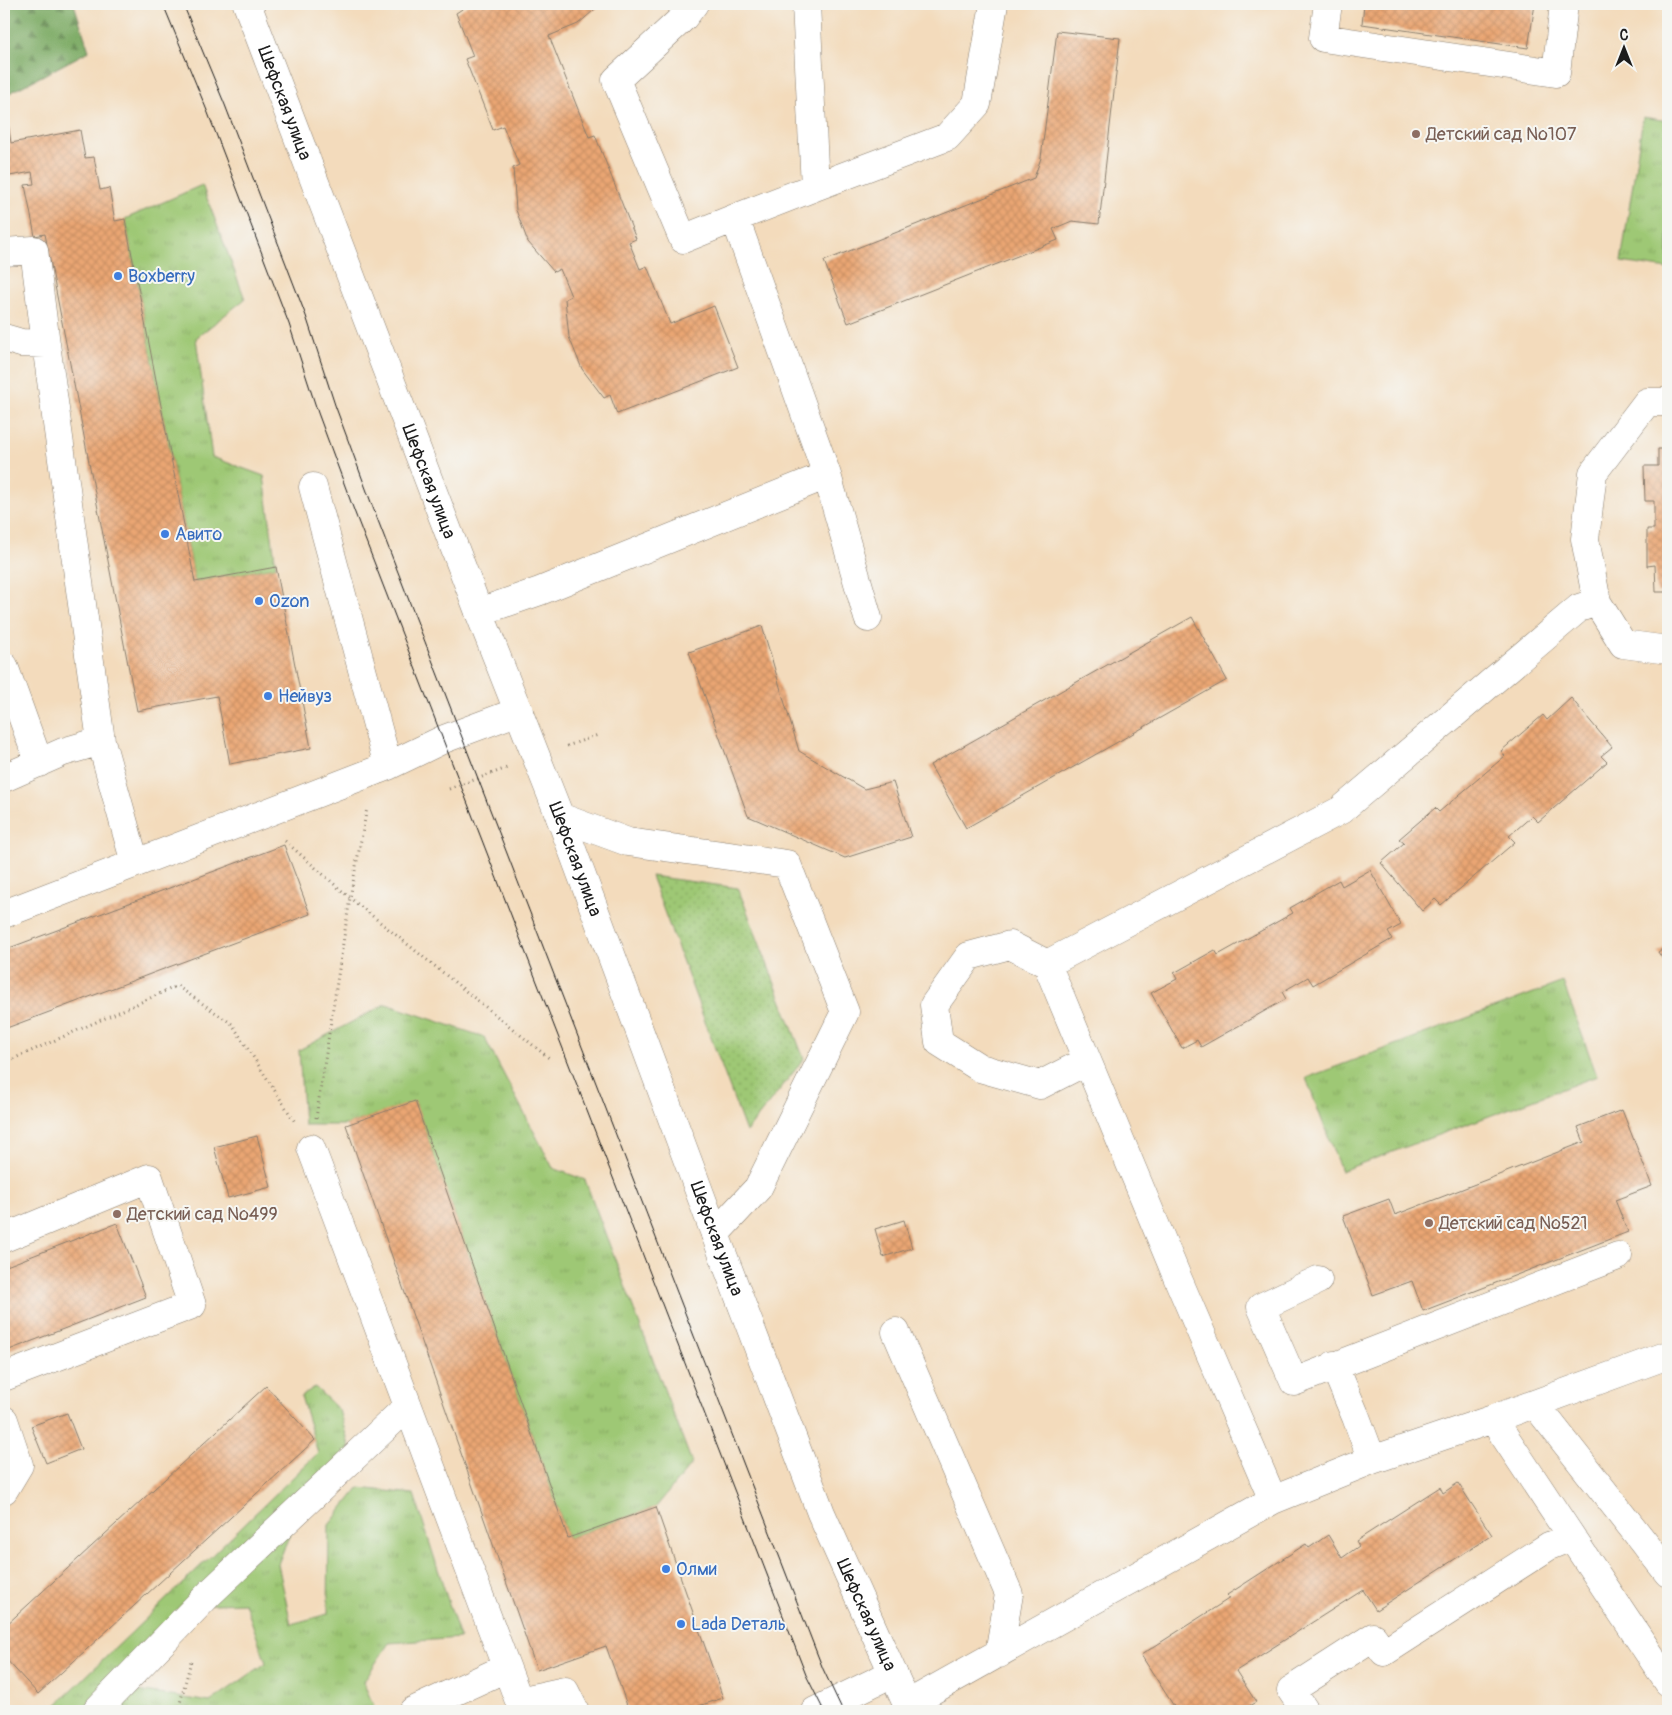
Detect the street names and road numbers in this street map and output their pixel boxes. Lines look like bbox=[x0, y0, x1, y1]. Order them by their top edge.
street label: Шефская улица bbox=[253, 43, 317, 163]
street label: Шефская улица bbox=[397, 421, 461, 542]
street label: Шефская улица bbox=[544, 798, 607, 919]
street label: Шефская улица bbox=[685, 1178, 749, 1299]
street label: Шефская улица bbox=[832, 1555, 902, 1674]

